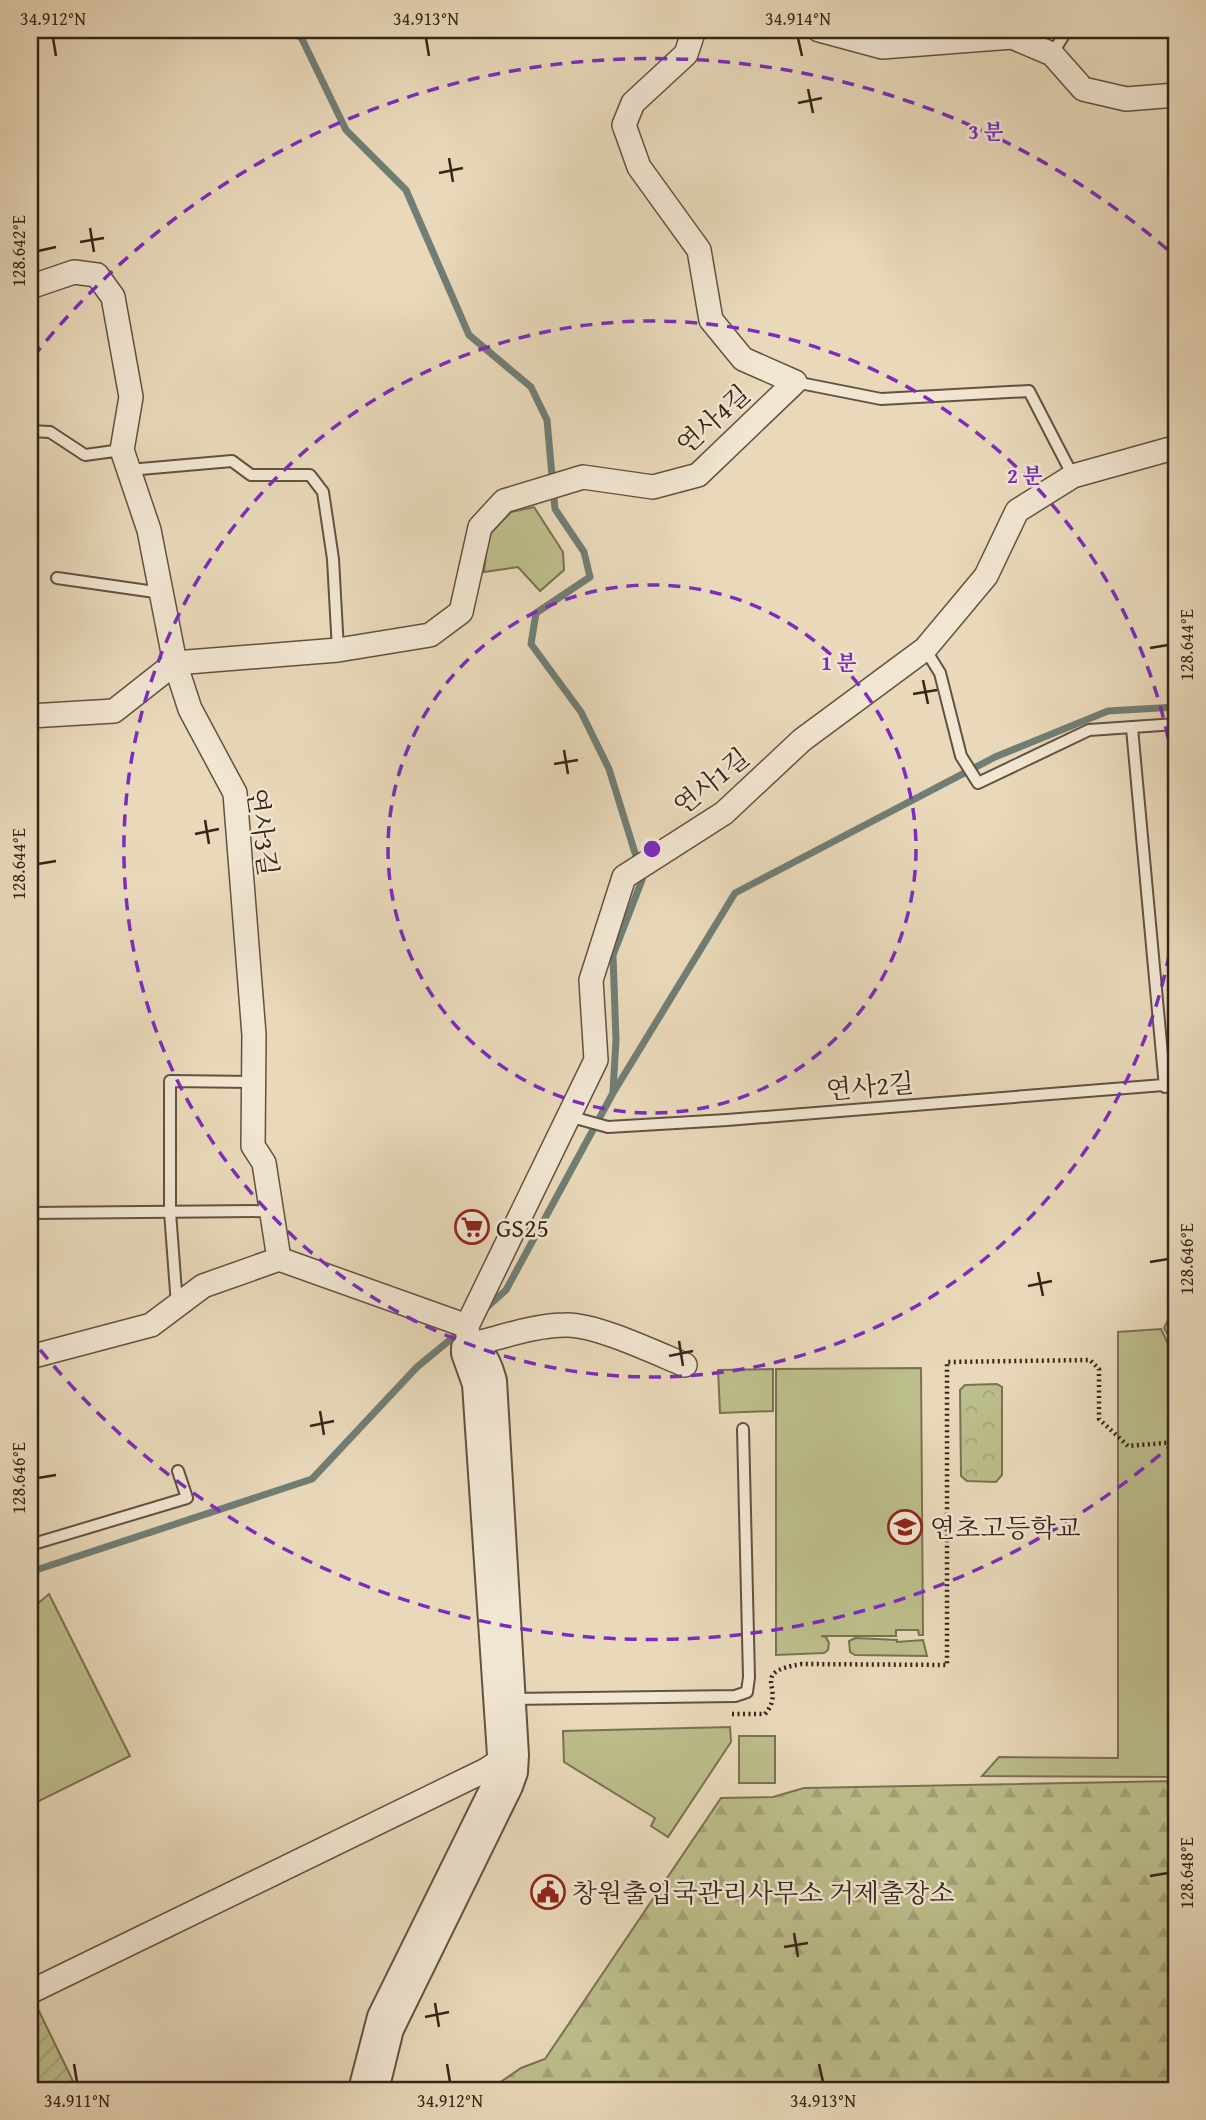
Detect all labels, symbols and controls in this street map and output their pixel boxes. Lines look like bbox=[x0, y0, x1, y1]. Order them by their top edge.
text: 34.912°N bbox=[20, 5, 86, 32]
text: 34.913°N bbox=[393, 5, 459, 32]
text: 34.914°N bbox=[765, 5, 831, 32]
text: 3 분 bbox=[968, 116, 1004, 147]
text: 128.642°E bbox=[5, 215, 32, 287]
street label: 연사4길 bbox=[667, 375, 759, 463]
text: 2 분 bbox=[1007, 460, 1043, 491]
text: 128.644°E bbox=[1173, 609, 1200, 681]
text: 1 분 bbox=[821, 647, 857, 678]
street label: 연사1길 bbox=[665, 738, 757, 824]
street label: 연사3길 bbox=[238, 786, 288, 878]
text: 128.644°E bbox=[5, 828, 32, 900]
centre of rings bbox=[640, 837, 664, 861]
street label: 연사2길 bbox=[825, 1063, 915, 1109]
supermarket icon: GS25 bbox=[453, 1208, 491, 1246]
place label: GS25 bbox=[496, 1208, 549, 1247]
text: 128.646°E bbox=[1173, 1223, 1200, 1295]
text: 128.646°E bbox=[5, 1442, 32, 1514]
school or university icon: 연초고등학교 bbox=[886, 1508, 924, 1546]
place label: 연초고등학교 bbox=[930, 1508, 1081, 1547]
text: 128.648°E bbox=[1173, 1837, 1200, 1909]
public building icon: 창원출입국관리사무소 거제출장소 bbox=[529, 1873, 567, 1911]
place label: 창원출입국관리사무소 거제출장소 bbox=[572, 1873, 954, 1912]
text: 34.911°N bbox=[44, 2087, 110, 2114]
text: 34.912°N bbox=[417, 2087, 483, 2114]
text: 34.913°N bbox=[790, 2087, 856, 2114]

